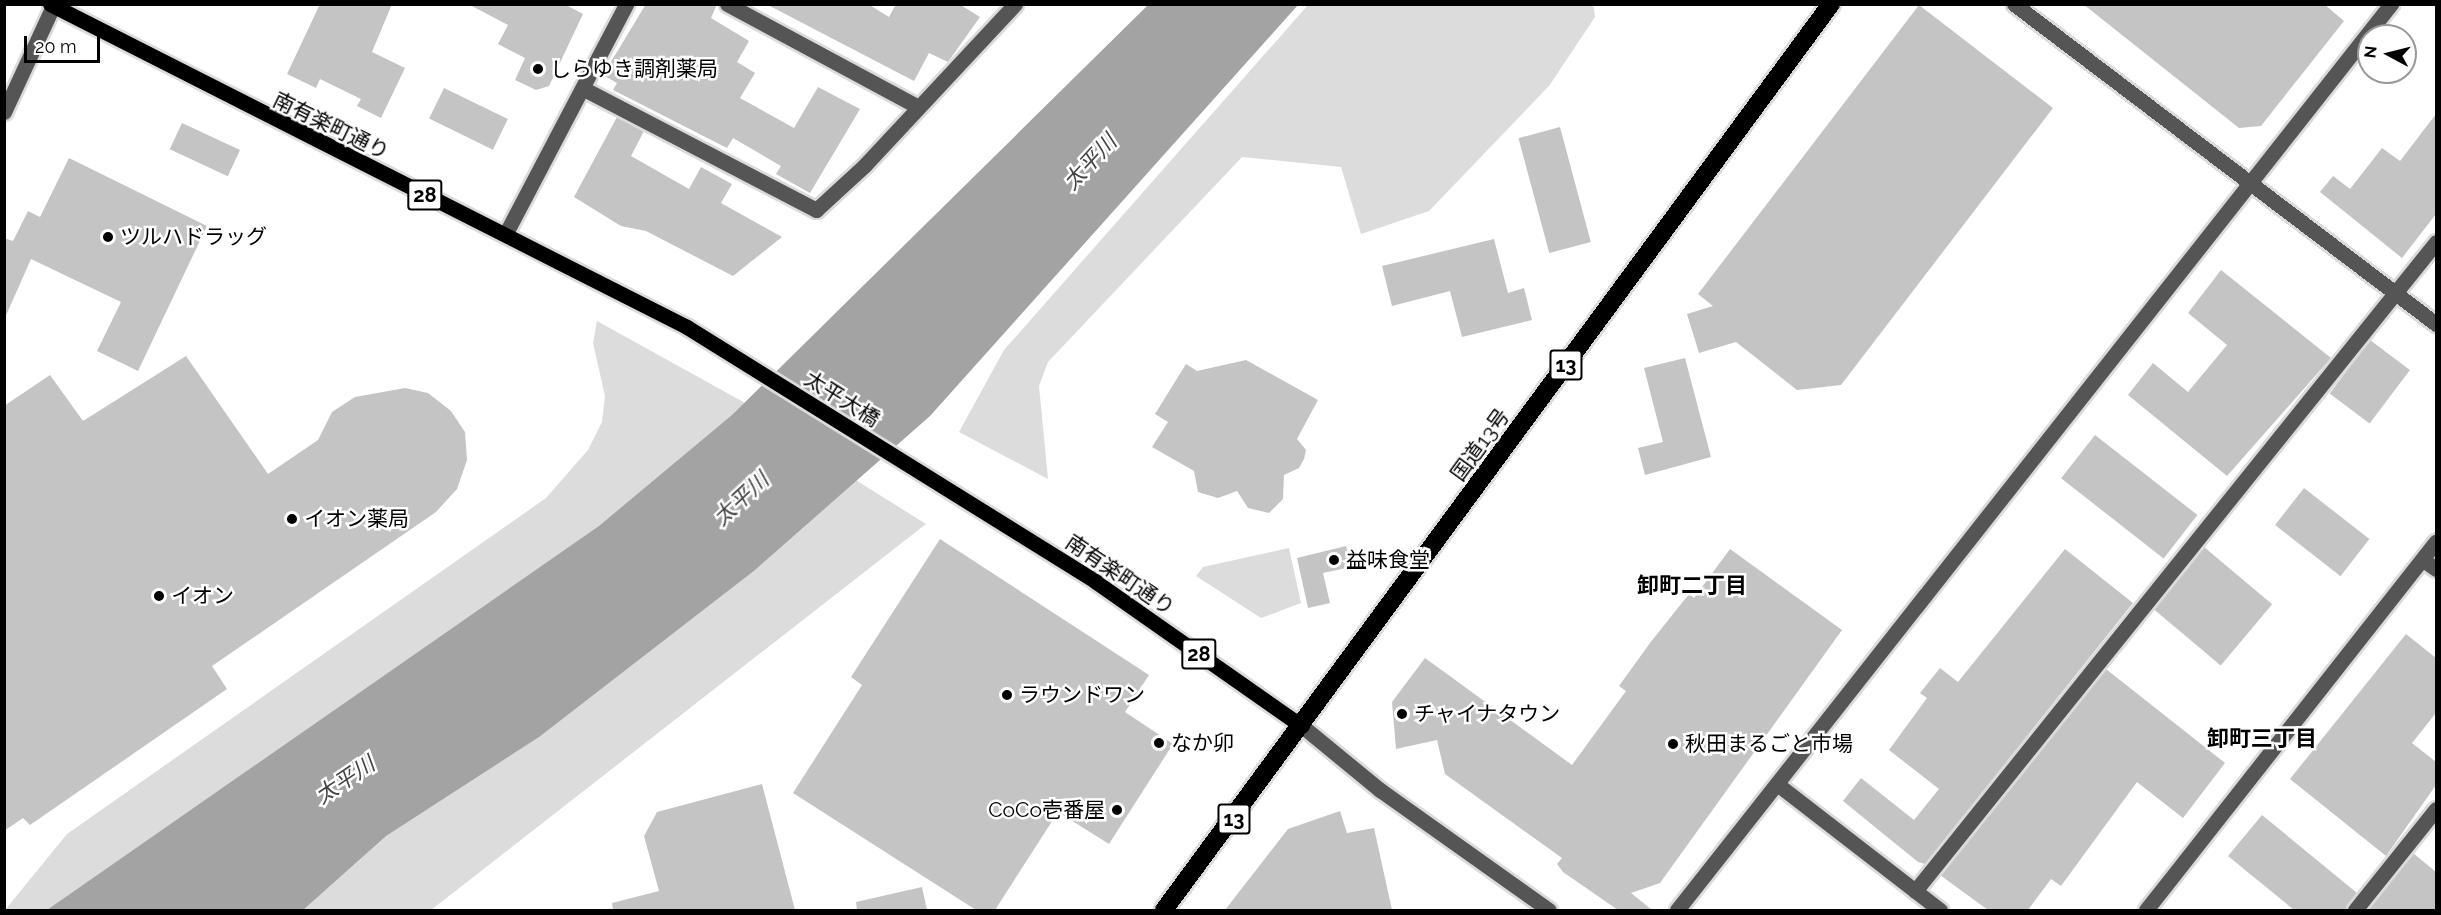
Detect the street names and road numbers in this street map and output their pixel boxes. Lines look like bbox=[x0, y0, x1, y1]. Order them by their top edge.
street label: 南有楽町通り bbox=[269, 87, 393, 165]
road number: 28 bbox=[407, 178, 443, 212]
road number: 13 bbox=[1548, 348, 1584, 382]
street label: 太平大橋 bbox=[800, 366, 884, 432]
street label: 国道13号 bbox=[1445, 404, 1515, 486]
street label: 南有楽町通り bbox=[1061, 529, 1179, 621]
road number: 28 bbox=[1181, 637, 1217, 671]
road number: 13 bbox=[1216, 802, 1252, 836]

